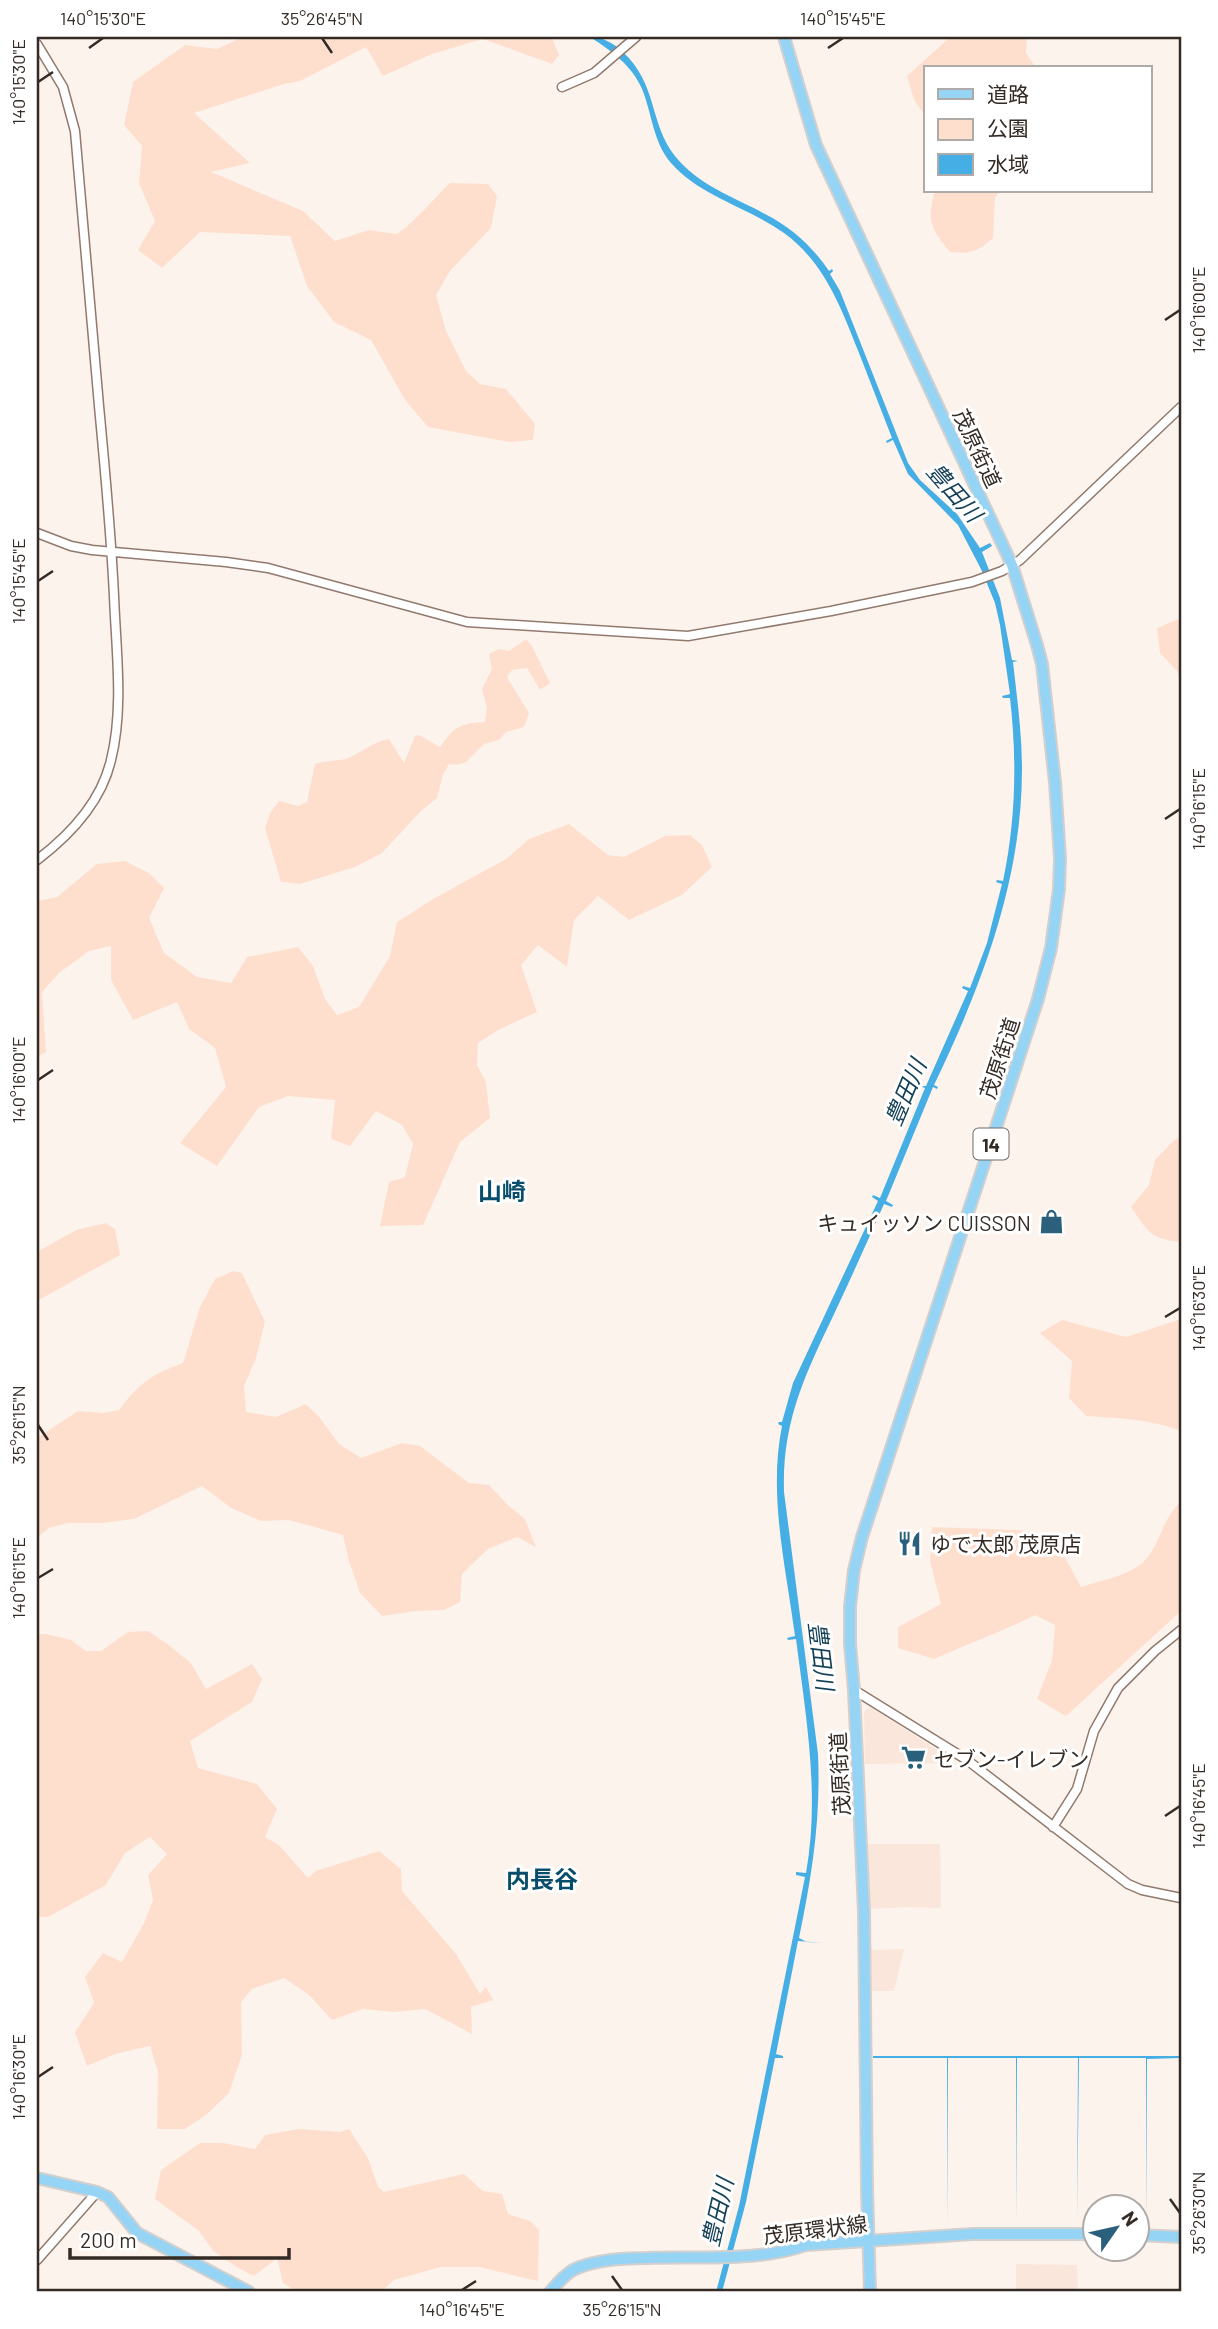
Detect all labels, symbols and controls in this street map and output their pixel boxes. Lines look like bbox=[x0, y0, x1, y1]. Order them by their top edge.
text: 140°15'30"E bbox=[60, 7, 146, 29]
text: 35°26'45"N bbox=[281, 7, 363, 29]
text: 140°15'45"E bbox=[800, 7, 886, 29]
text: 140°15'30"E bbox=[7, 39, 29, 125]
legend bbox=[924, 66, 1152, 192]
text: 道路 bbox=[987, 81, 1029, 106]
text: 公園 bbox=[987, 115, 1029, 140]
text: 水域 bbox=[987, 151, 1029, 176]
text: 140°16'00"E bbox=[1187, 266, 1209, 354]
street label: 茂原街道 bbox=[949, 405, 1007, 491]
water label: 豊田川 bbox=[922, 457, 990, 529]
text: 140°15'45"E bbox=[7, 538, 29, 624]
text: 140°16'15"E bbox=[1187, 768, 1209, 850]
street label: 茂原街道 bbox=[974, 1014, 1024, 1102]
text: 140°16'00"E bbox=[7, 1036, 29, 1124]
water label: 豊田川 bbox=[879, 1052, 933, 1129]
road number: 14 bbox=[974, 1128, 1009, 1160]
district label: 山崎 bbox=[478, 1176, 526, 1205]
shop icon: キュイッソン CUISSON bbox=[1037, 1208, 1065, 1236]
place label: キュイッソン CUISSON bbox=[817, 1210, 1031, 1235]
text: 140°16'30"E bbox=[1187, 1265, 1209, 1351]
text: 35°26'15"N bbox=[7, 1385, 29, 1465]
restaurant icon: ゆで太郎 茂原店 bbox=[896, 1529, 924, 1557]
place label: ゆで太郎 茂原店 bbox=[930, 1531, 1081, 1556]
text: 140°16'15"E bbox=[7, 1537, 29, 1619]
water label: 豊田川 bbox=[804, 1620, 840, 1695]
street label: 茂原街道 bbox=[824, 1731, 854, 1817]
supermarket icon: セブン-イレブン bbox=[900, 1744, 928, 1772]
place label: セブン-イレブン bbox=[934, 1746, 1089, 1771]
text: 140°16'45"E bbox=[1187, 1763, 1209, 1849]
district label: 内長谷 bbox=[506, 1864, 578, 1893]
text: 140°16'30"E bbox=[7, 2034, 29, 2120]
text: 35°26'30"N bbox=[1187, 2171, 1209, 2255]
water label: 豊田川 bbox=[696, 2172, 739, 2249]
north arrow bbox=[1082, 2192, 1152, 2262]
text: N bbox=[1117, 2207, 1144, 2230]
street label: 茂原環状線 bbox=[761, 2210, 869, 2248]
scale bar bbox=[70, 2217, 289, 2261]
text: 200 m bbox=[80, 2227, 137, 2252]
text: 140°16'45"E bbox=[419, 2298, 505, 2320]
text: 35°26'15"N bbox=[582, 2298, 662, 2320]

